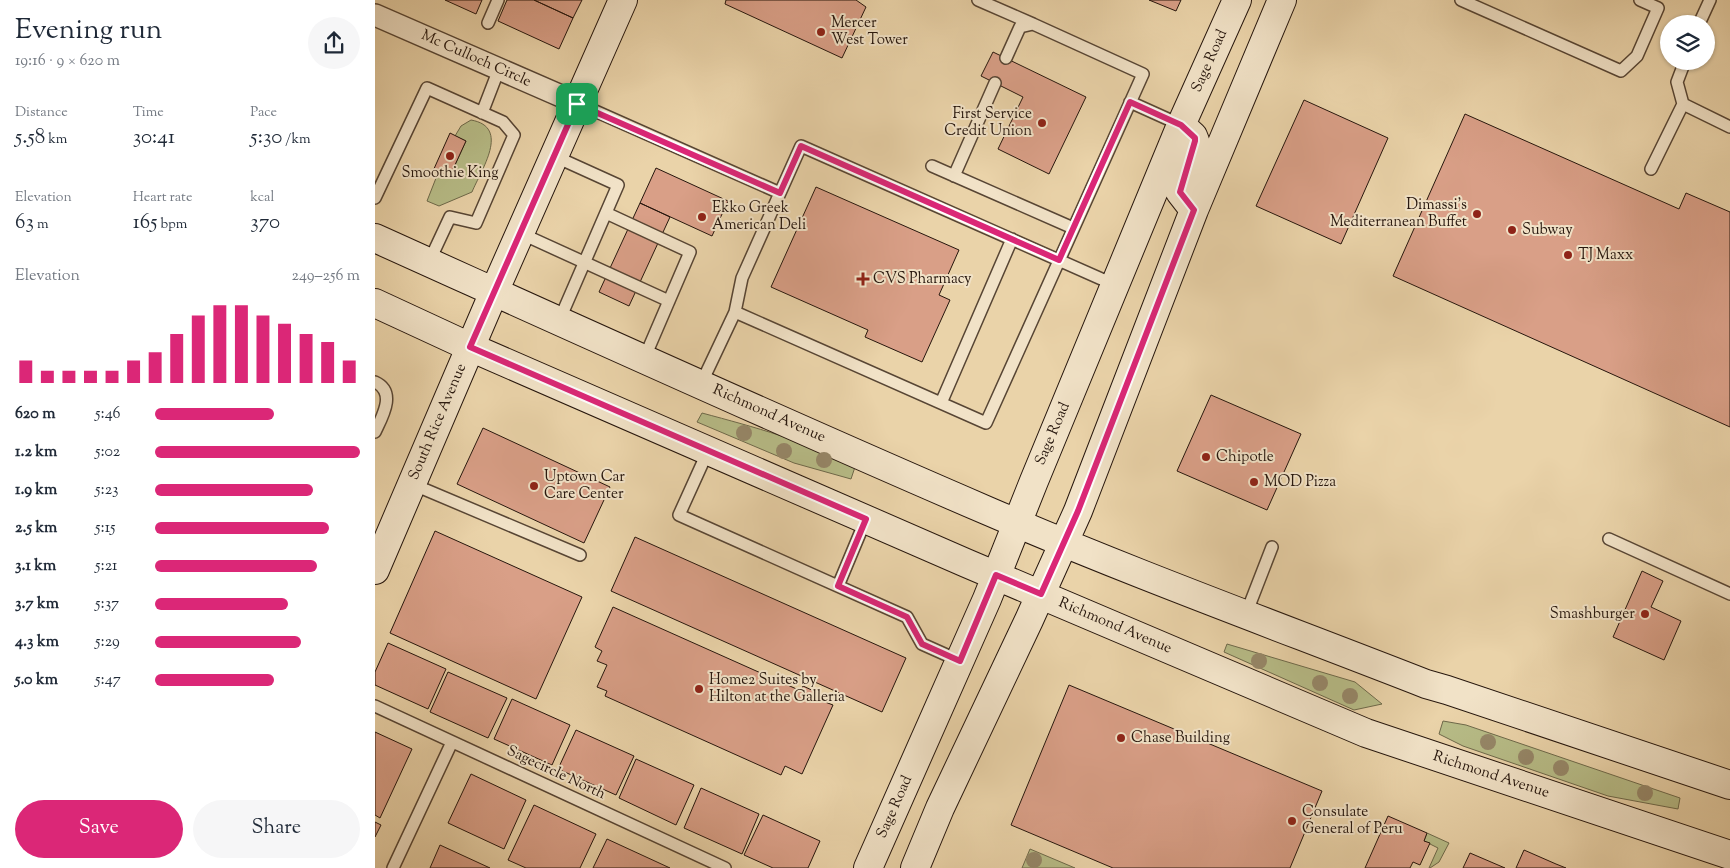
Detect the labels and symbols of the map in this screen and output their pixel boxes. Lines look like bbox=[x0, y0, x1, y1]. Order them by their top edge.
place label: Mercer West Tower bbox=[831, 13, 908, 51]
street label: Mc Culloch Circle bbox=[418, 25, 534, 93]
marker: Mercer West Tower bbox=[815, 26, 827, 38]
street label: Sage Road bbox=[1187, 26, 1233, 96]
pin bbox=[556, 83, 598, 125]
place label: First Service Credit Union bbox=[944, 104, 1032, 142]
marker: First Service Credit Union bbox=[1036, 117, 1048, 129]
marker: Smoothie King bbox=[444, 150, 456, 162]
place label: Smoothie King bbox=[402, 163, 499, 184]
place label: Dimassi's Mediterranean Buffet bbox=[1330, 195, 1467, 233]
place label: Ekko Greek American Deli bbox=[712, 198, 806, 236]
marker: Dimassi's Mediterranean Buffet bbox=[1471, 208, 1483, 220]
marker: Ekko Greek American Deli bbox=[696, 211, 708, 223]
place label: Subway bbox=[1522, 220, 1573, 241]
marker: Subway bbox=[1506, 224, 1518, 236]
place label: TJ Maxx bbox=[1578, 245, 1633, 266]
marker: TJ Maxx bbox=[1562, 249, 1574, 261]
place label: CVS Pharmacy bbox=[873, 269, 972, 290]
marker: CVS Pharmacy bbox=[857, 273, 869, 285]
street label: South Rice Avenue bbox=[404, 360, 472, 484]
street label: Richmond Avenue bbox=[709, 380, 829, 448]
street label: Sage Road bbox=[1030, 399, 1076, 469]
place label: Chipotle bbox=[1216, 447, 1274, 468]
marker: Chipotle bbox=[1200, 451, 1212, 463]
place label: Uptown Car Care Center bbox=[544, 467, 625, 505]
place label: MOD Pizza bbox=[1264, 472, 1336, 493]
marker: MOD Pizza bbox=[1248, 476, 1260, 488]
marker: Uptown Car Care Center bbox=[528, 480, 540, 492]
street label: Richmond Avenue bbox=[1055, 593, 1175, 659]
place label: Smashburger bbox=[1550, 604, 1635, 625]
marker: Smashburger bbox=[1639, 608, 1651, 620]
place label: Home2 Suites by Hilton at the Galleria bbox=[709, 670, 845, 708]
marker: Home2 Suites by Hilton at the Galleria bbox=[693, 683, 705, 695]
place label: Chase Building bbox=[1131, 728, 1230, 749]
marker: Chase Building bbox=[1115, 732, 1127, 744]
street label: Sagecircle North bbox=[503, 741, 609, 805]
street label: Richmond Avenue bbox=[1430, 746, 1552, 804]
street label: Sage Road bbox=[872, 772, 918, 842]
place label: Consulate General of Peru bbox=[1302, 802, 1403, 840]
marker: Consulate General of Peru bbox=[1286, 815, 1298, 827]

